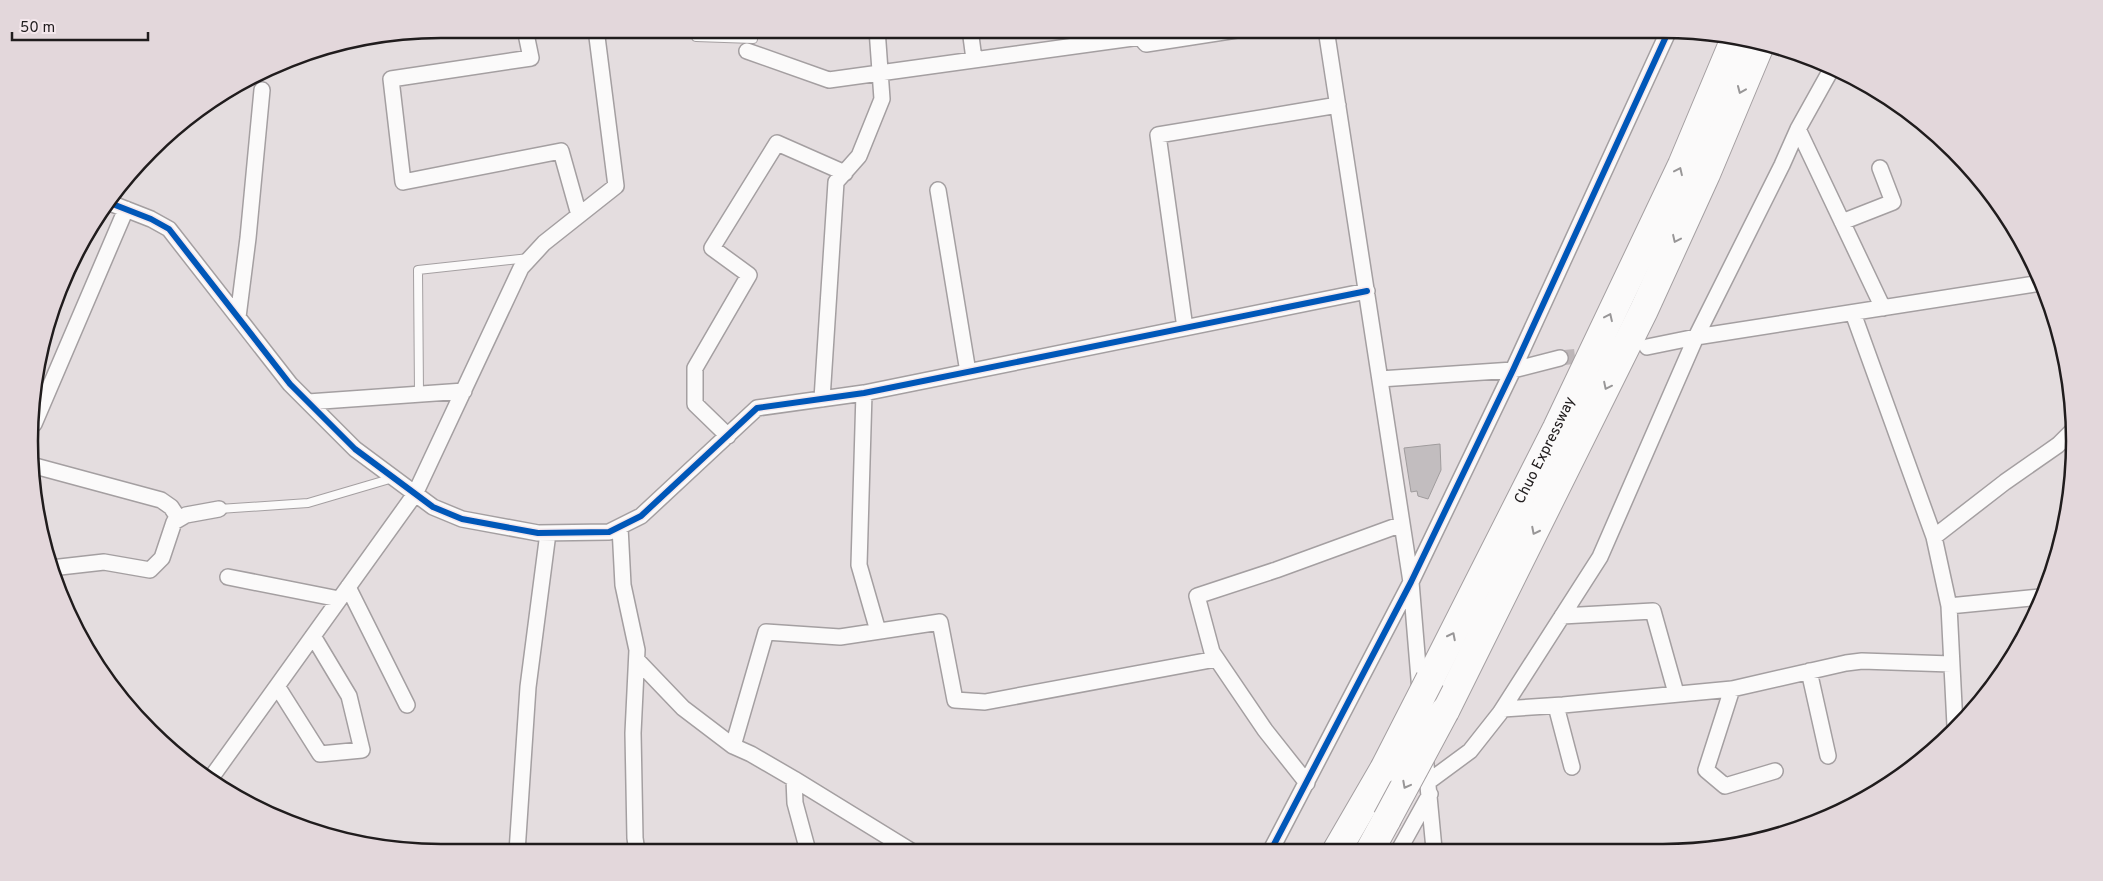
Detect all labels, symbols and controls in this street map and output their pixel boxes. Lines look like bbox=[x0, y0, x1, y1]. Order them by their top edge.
scale bar bbox=[12, 10, 149, 42]
text: 50 m bbox=[20, 19, 55, 38]
one-way arrow bbox=[1737, 85, 1748, 94]
one-way arrow bbox=[1673, 167, 1683, 176]
one-way arrow bbox=[1672, 234, 1683, 243]
one-way arrow bbox=[1603, 314, 1613, 323]
one-way arrow bbox=[1603, 381, 1613, 390]
street label: Chuo Expressway bbox=[1511, 394, 1580, 507]
one-way arrow bbox=[1531, 526, 1541, 535]
one-way arrow bbox=[1446, 632, 1456, 641]
one-way arrow bbox=[1402, 779, 1412, 788]

